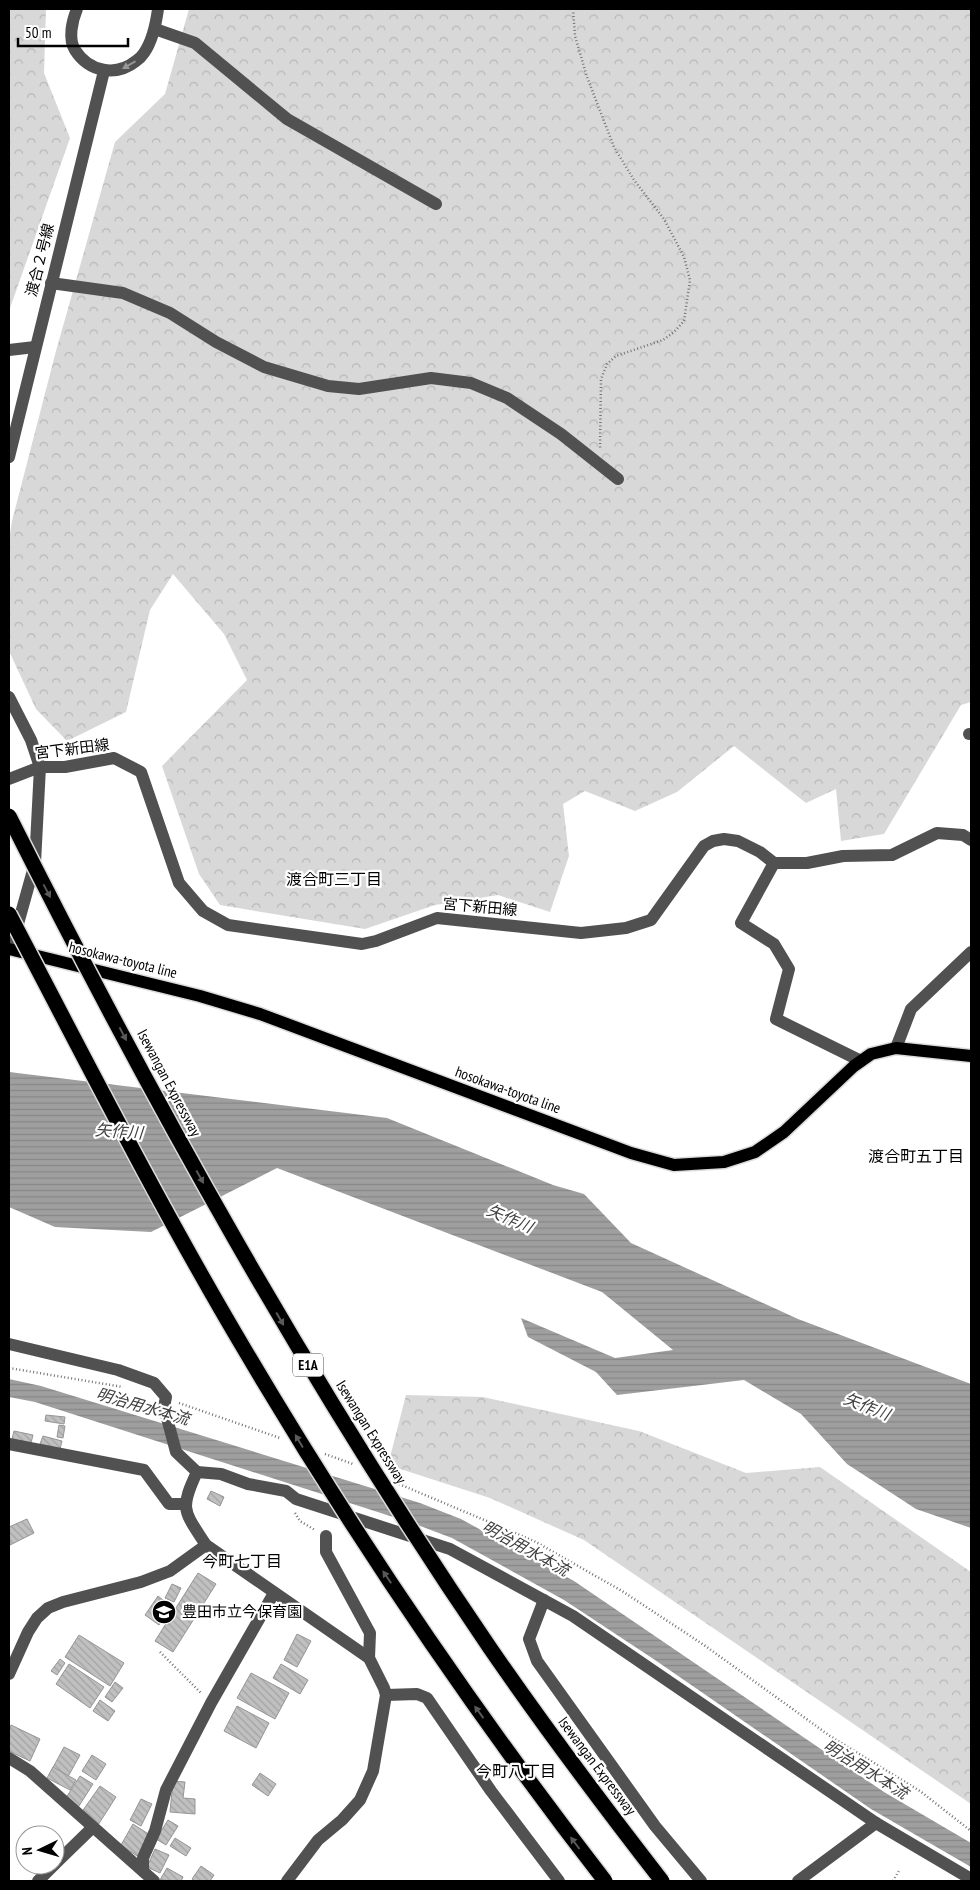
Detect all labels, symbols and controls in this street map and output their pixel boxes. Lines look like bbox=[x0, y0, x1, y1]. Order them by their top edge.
scale bar bbox=[18, 15, 128, 47]
text: 50 m bbox=[25, 23, 51, 42]
one-way arrow bbox=[123, 60, 136, 69]
street label: 渡合２号線 bbox=[21, 221, 58, 299]
street label: 宮下新田線 bbox=[34, 735, 110, 763]
district label: 渡合町三丁目 bbox=[286, 869, 382, 889]
one-way arrow bbox=[43, 883, 51, 898]
street label: 宮下新田線 bbox=[442, 894, 518, 919]
street label: hosokawa-toyota line bbox=[67, 937, 179, 982]
street label: Isewangan Expressway bbox=[133, 1026, 206, 1140]
one-way arrow bbox=[119, 1027, 127, 1042]
street label: hosokawa-toyota line bbox=[453, 1062, 564, 1117]
water label: 矢作川 bbox=[94, 1119, 146, 1143]
district label: 渡合町五丁目 bbox=[868, 1146, 964, 1166]
one-way arrow bbox=[196, 1171, 205, 1184]
water label: 矢作川 bbox=[484, 1199, 538, 1237]
one-way arrow bbox=[276, 1312, 285, 1325]
road number: E1A bbox=[293, 1354, 323, 1376]
street label: Isewangan Expressway bbox=[332, 1376, 411, 1487]
water label: 明治用水本流 bbox=[94, 1383, 195, 1430]
water label: 矢作川 bbox=[841, 1388, 895, 1425]
one-way arrow bbox=[295, 1434, 304, 1447]
water label: 明治用水本流 bbox=[479, 1516, 575, 1581]
district label: 今町七丁目 bbox=[202, 1551, 282, 1571]
one-way arrow bbox=[383, 1571, 392, 1584]
school or university icon: 豊田市立今保育園 bbox=[151, 1599, 177, 1625]
place label: 豊田市立今保育園 bbox=[182, 1602, 302, 1621]
one-way arrow bbox=[474, 1705, 484, 1719]
street label: Isewangan Expressway bbox=[554, 1713, 641, 1819]
water label: 明治用水本流 bbox=[820, 1735, 915, 1805]
district label: 今町八丁目 bbox=[476, 1761, 556, 1781]
north arrow bbox=[15, 1825, 65, 1875]
one-way arrow bbox=[570, 1836, 580, 1849]
text: N bbox=[18, 1847, 36, 1856]

